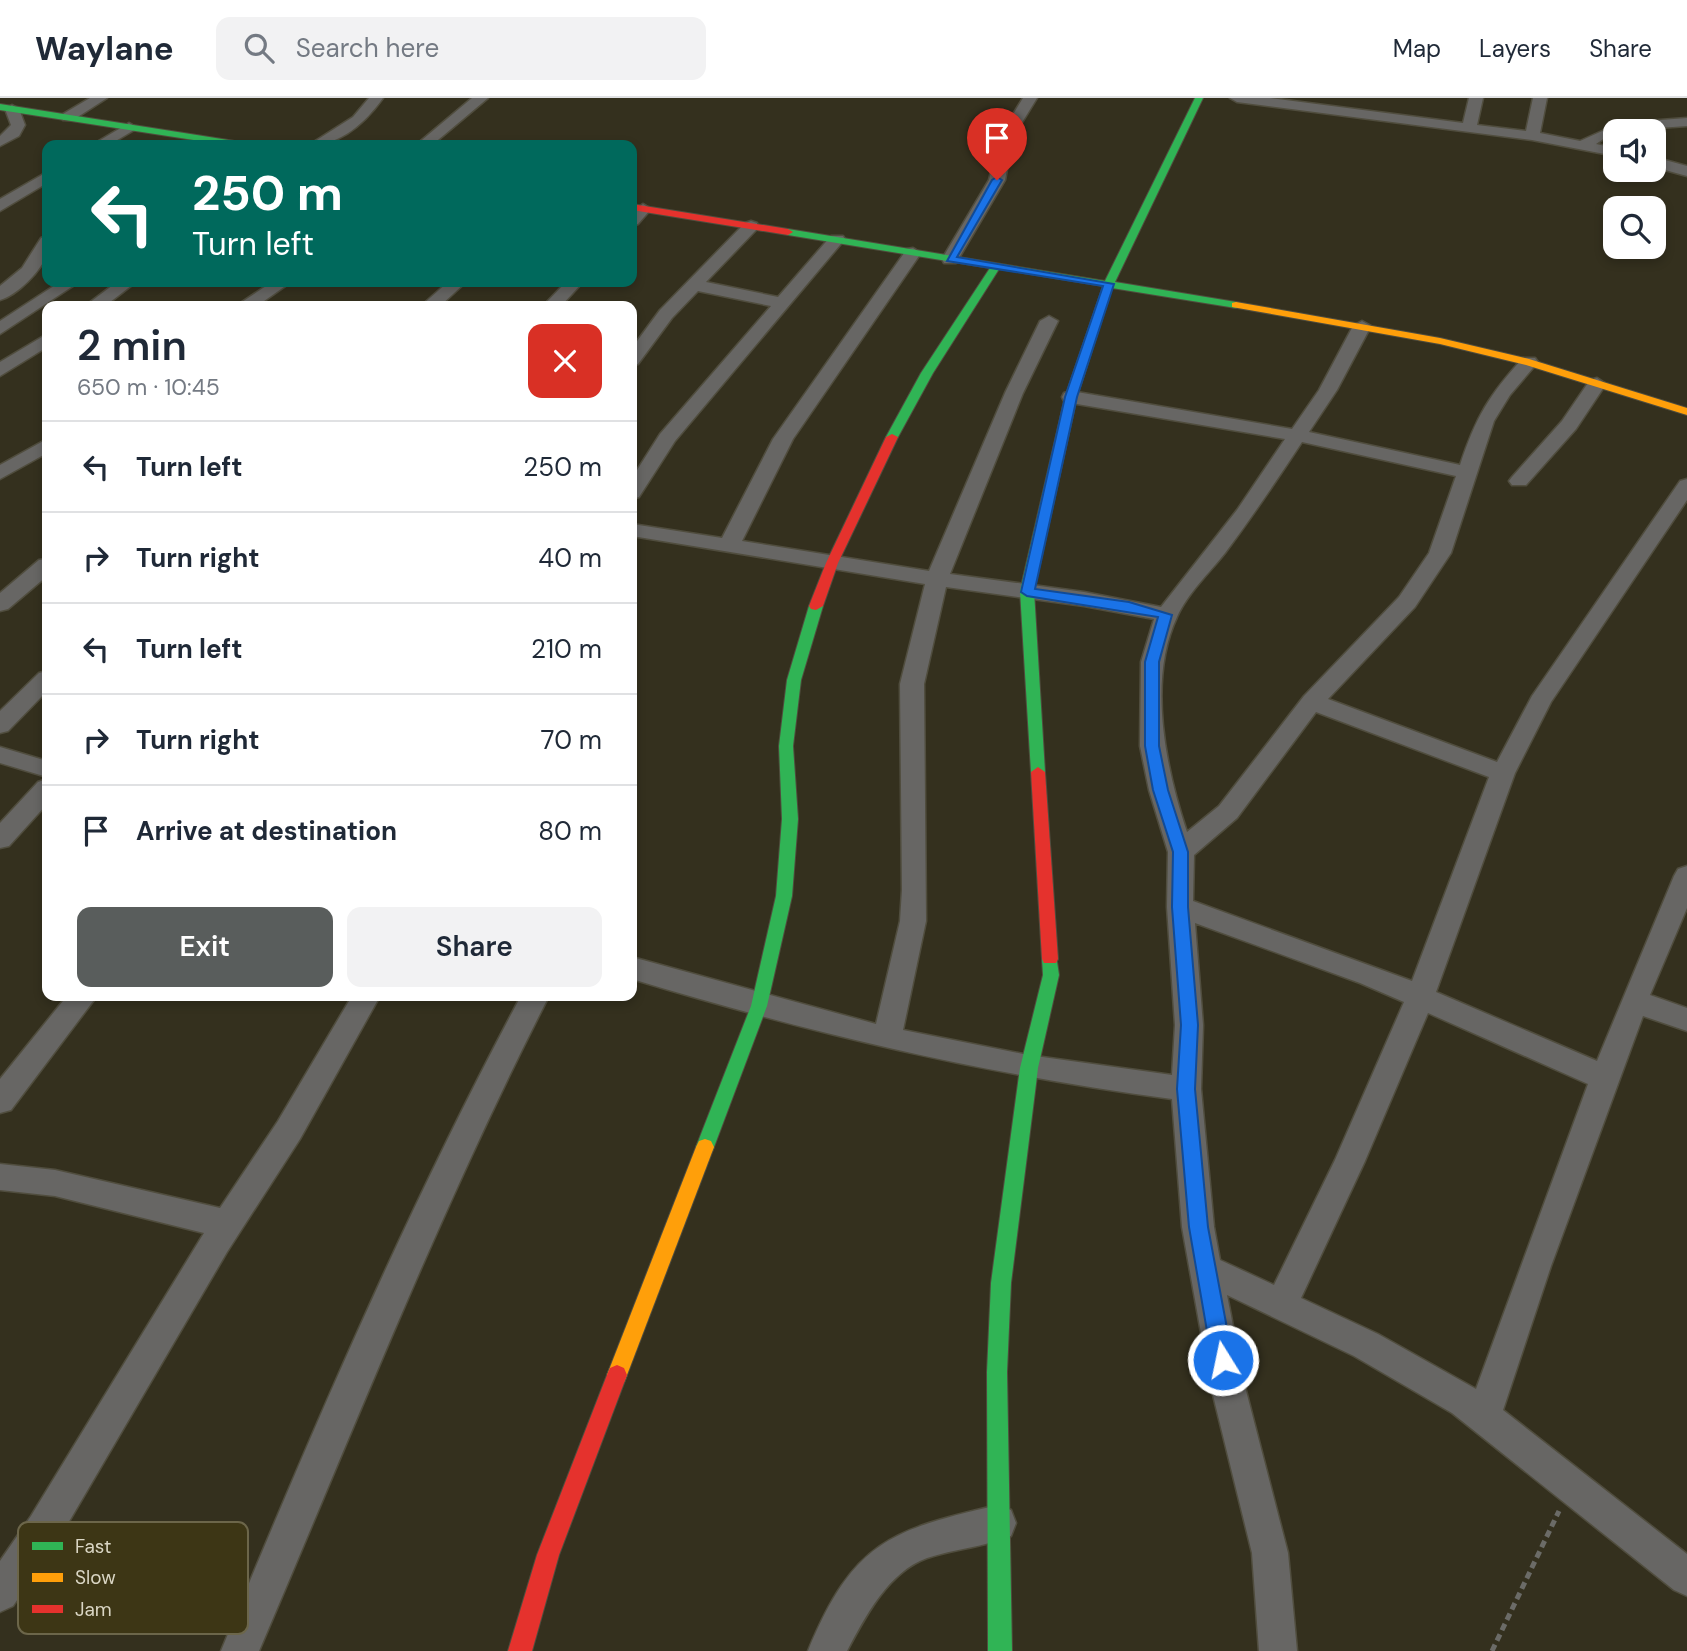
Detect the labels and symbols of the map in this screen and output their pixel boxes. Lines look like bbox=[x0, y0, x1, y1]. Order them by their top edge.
pin bbox=[967, 108, 1027, 180]
position arrow bbox=[1186, 1323, 1260, 1397]
legend bbox=[18, 1522, 248, 1634]
text: Fast bbox=[75, 1534, 111, 1559]
text: Slow bbox=[75, 1565, 116, 1590]
text: Jam bbox=[75, 1597, 112, 1622]

